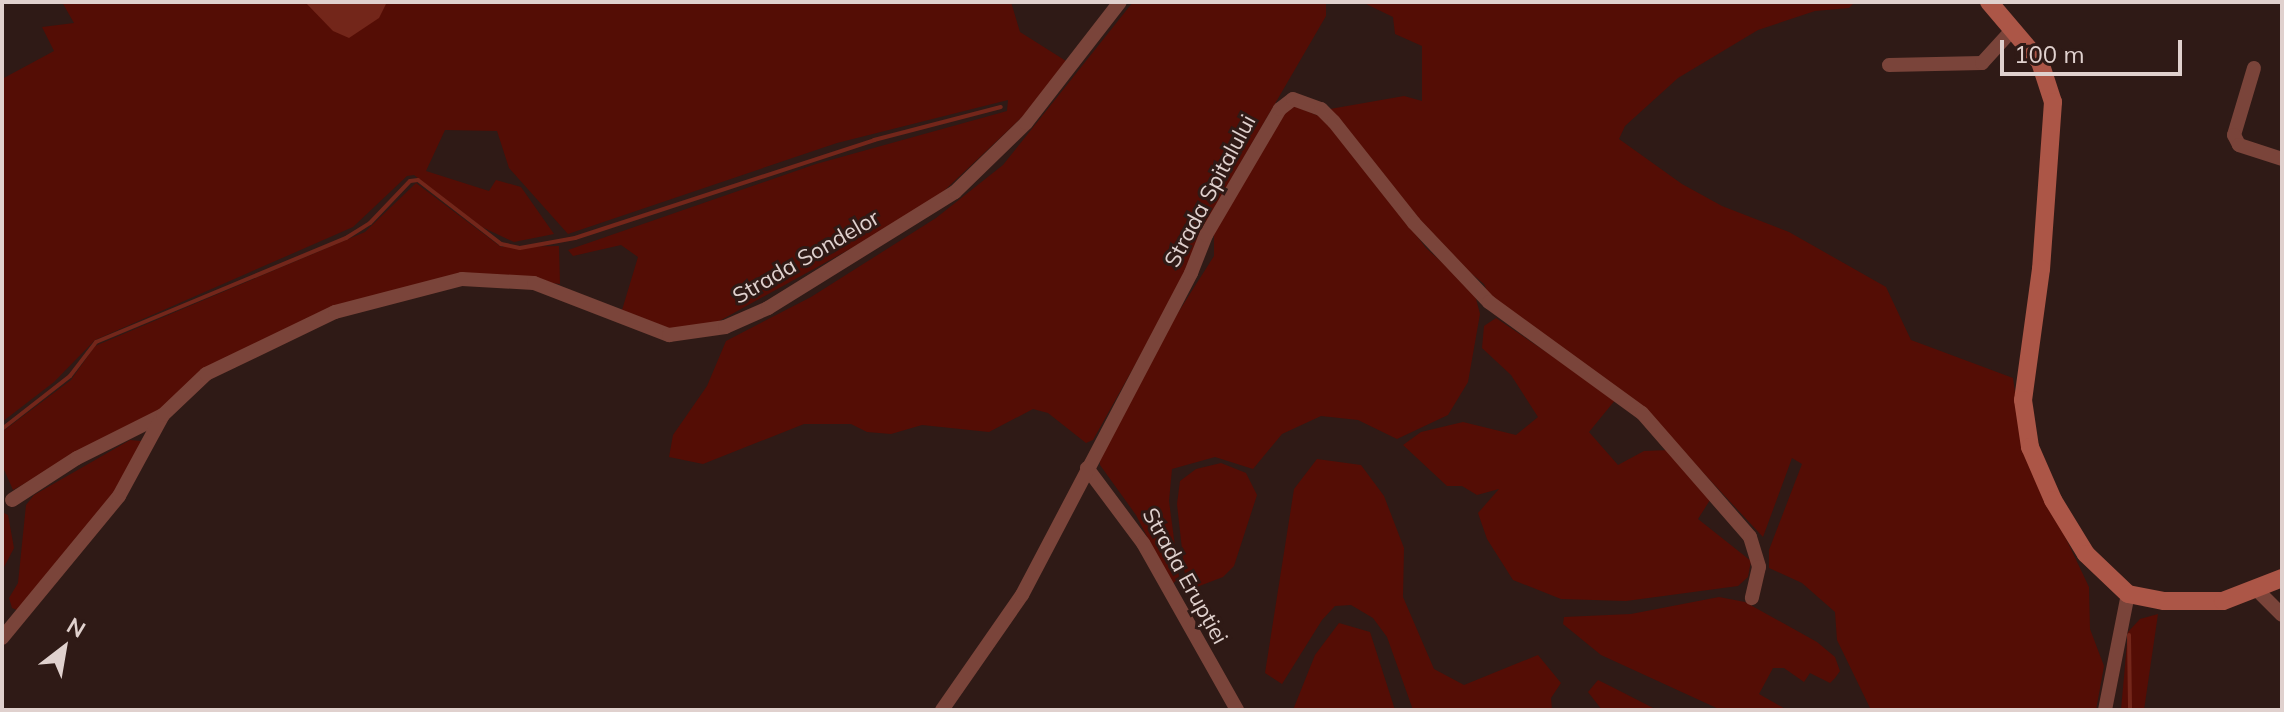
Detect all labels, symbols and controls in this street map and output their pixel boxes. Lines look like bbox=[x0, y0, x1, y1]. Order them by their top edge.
scale bar bbox=[2004, 24, 2186, 74]
text: 100 m bbox=[2014, 39, 2085, 69]
street label: Strada Spitalului bbox=[1159, 110, 1261, 272]
street label: Strada Sondelor bbox=[728, 204, 884, 310]
street label: Strada Erupției bbox=[1137, 503, 1233, 649]
north arrow bbox=[24, 608, 104, 688]
text: N bbox=[62, 611, 91, 644]

